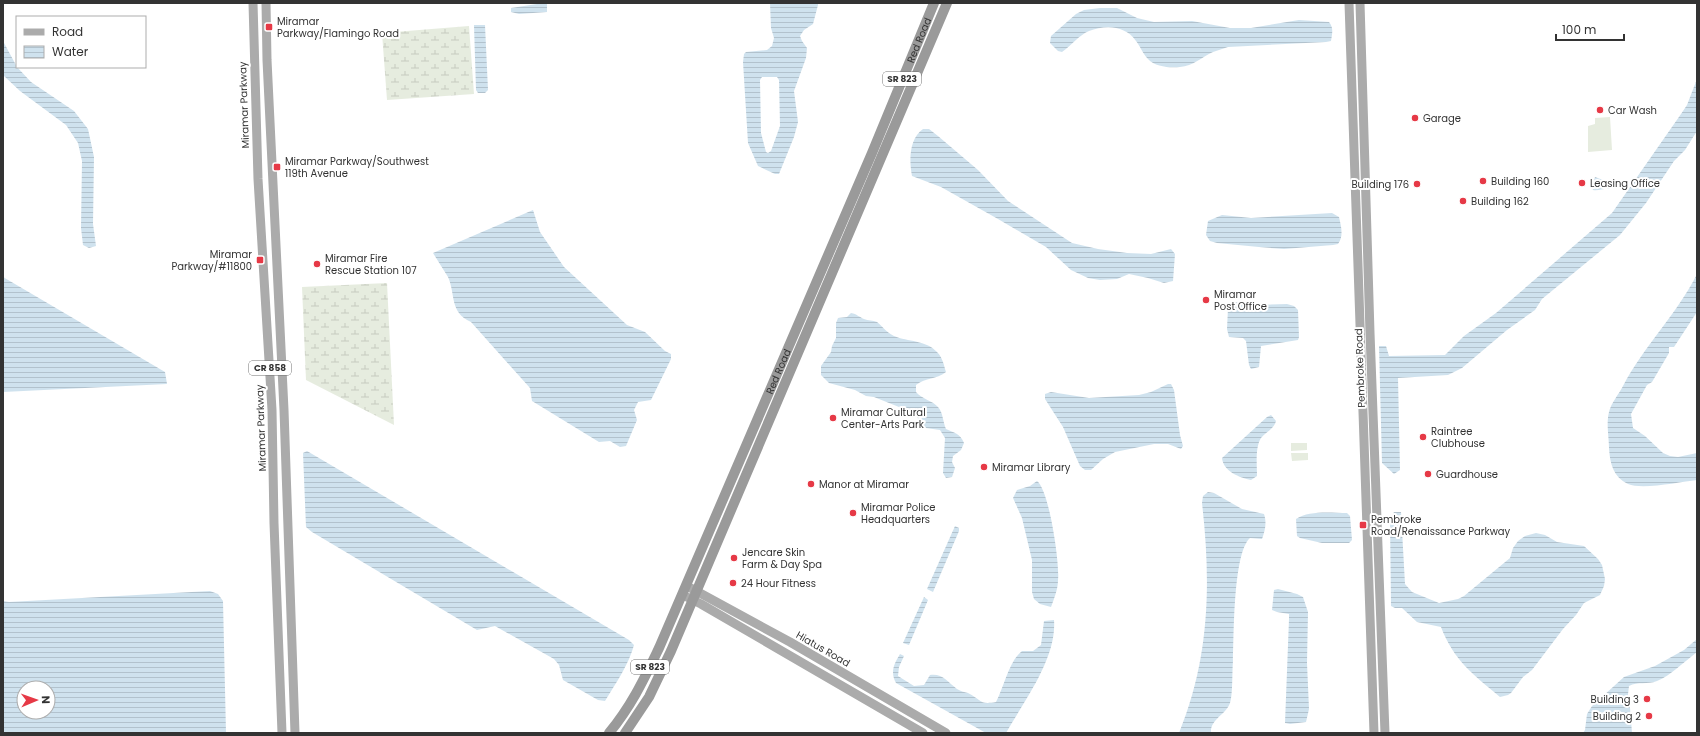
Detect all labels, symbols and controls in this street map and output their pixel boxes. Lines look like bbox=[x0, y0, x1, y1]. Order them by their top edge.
place label: Miramar Parkway/Flamingo Road bbox=[277, 14, 399, 41]
street label: Red Road bbox=[903, 15, 935, 65]
legend bbox=[16, 16, 146, 68]
scale bar bbox=[1556, 16, 1624, 42]
text: 100 m bbox=[1562, 21, 1596, 38]
marker: Miramar Parkway/Flamingo Road bbox=[264, 22, 274, 32]
text: Road bbox=[52, 23, 83, 40]
text: Water bbox=[52, 43, 89, 60]
street label: Miramar Parkway bbox=[235, 61, 253, 149]
road number: SR 823 bbox=[883, 72, 921, 86]
place label: Car Wash bbox=[1608, 103, 1657, 118]
marker: Car Wash bbox=[1595, 105, 1605, 115]
place label: Garage bbox=[1423, 111, 1461, 126]
marker: Garage bbox=[1410, 113, 1420, 123]
place label: Miramar Parkway/Southwest 119th Avenue bbox=[285, 154, 429, 181]
marker: Miramar Parkway/Southwest 119th Avenue bbox=[272, 162, 282, 172]
place label: Building 160 bbox=[1491, 174, 1549, 189]
marker: Building 160 bbox=[1478, 176, 1488, 186]
place label: Leasing Office bbox=[1590, 176, 1660, 191]
place label: Building 176 bbox=[1351, 177, 1409, 192]
marker: Leasing Office bbox=[1577, 178, 1587, 188]
marker: Building 176 bbox=[1412, 179, 1422, 189]
place label: Building 162 bbox=[1471, 194, 1529, 209]
marker: Building 162 bbox=[1458, 196, 1468, 206]
place label: Miramar Parkway/#11800 bbox=[172, 247, 252, 274]
place label: Miramar Fire Rescue Station 107 bbox=[325, 251, 417, 278]
marker: Miramar Parkway/#11800 bbox=[255, 255, 265, 265]
marker: Miramar Fire Rescue Station 107 bbox=[312, 259, 322, 269]
place label: Miramar Post Office bbox=[1214, 287, 1267, 314]
marker: Miramar Post Office bbox=[1201, 295, 1211, 305]
street label: Pembroke Road bbox=[1351, 328, 1369, 408]
street label: Red Road bbox=[762, 347, 794, 396]
road number: CR 858 bbox=[249, 361, 291, 375]
street label: Miramar Parkway bbox=[252, 384, 270, 472]
place label: Miramar Cultural Center-Arts Park bbox=[841, 405, 926, 432]
marker: Miramar Cultural Center-Arts Park bbox=[828, 413, 838, 423]
place label: Raintree Clubhouse bbox=[1431, 424, 1485, 451]
marker: Raintree Clubhouse bbox=[1418, 432, 1428, 442]
place label: Miramar Library bbox=[992, 460, 1071, 475]
marker: Miramar Library bbox=[979, 462, 989, 472]
place label: Guardhouse bbox=[1436, 467, 1498, 482]
marker: Guardhouse bbox=[1423, 469, 1433, 479]
place label: Manor at Miramar bbox=[819, 477, 909, 492]
marker: Manor at Miramar bbox=[806, 479, 816, 489]
place label: Miramar Police Headquarters bbox=[861, 500, 935, 527]
marker: Miramar Police Headquarters bbox=[848, 508, 858, 518]
place label: Pembroke Road/Renaissance Parkway bbox=[1371, 512, 1511, 539]
marker: Pembroke Road/Renaissance Parkway bbox=[1358, 520, 1368, 530]
place label: Jencare Skin Farm & Day Spa bbox=[742, 545, 822, 572]
marker: Jencare Skin Farm & Day Spa bbox=[729, 553, 739, 563]
place label: 24 Hour Fitness bbox=[741, 576, 816, 591]
marker: 24 Hour Fitness bbox=[728, 578, 738, 588]
street label: Hiatus Road bbox=[793, 627, 853, 671]
road number: SR 823 bbox=[631, 660, 669, 674]
north arrow bbox=[16, 680, 56, 720]
place label: Building 3 bbox=[1591, 692, 1639, 707]
marker: Building 3 bbox=[1642, 694, 1652, 704]
text: N bbox=[38, 695, 54, 704]
place label: Building 2 bbox=[1593, 709, 1641, 724]
marker: Building 2 bbox=[1644, 711, 1654, 721]

